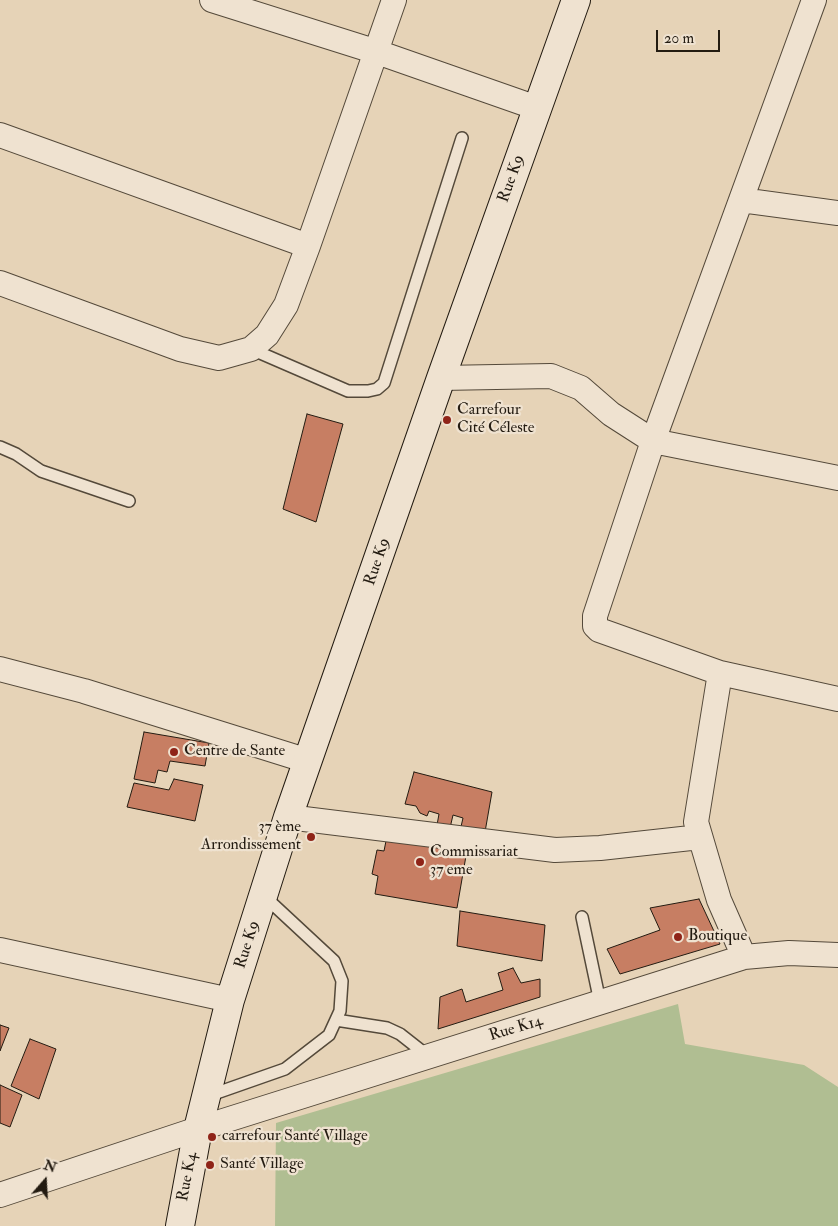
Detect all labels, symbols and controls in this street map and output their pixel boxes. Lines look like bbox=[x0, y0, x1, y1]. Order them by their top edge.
scale bar bbox=[658, 20, 722, 52]
text: 20 m bbox=[664, 29, 694, 48]
street label: Rue K9 bbox=[495, 153, 529, 205]
place label: Carrefour Cité Céleste bbox=[457, 401, 534, 439]
marker: Carrefour Cité Céleste bbox=[441, 414, 453, 426]
street label: Rue K9 bbox=[361, 536, 395, 588]
place label: Centre de Sante bbox=[184, 742, 285, 762]
marker: Centre de Sante bbox=[168, 746, 180, 758]
place label: 37 ème Arrondissement bbox=[201, 818, 301, 856]
marker: 37 ème Arrondissement bbox=[305, 831, 317, 843]
place label: Commissariat 37 eme bbox=[430, 843, 518, 881]
marker: Commissariat 37 eme bbox=[414, 856, 426, 868]
street label: Rue K9 bbox=[231, 919, 265, 971]
place label: Boutique bbox=[688, 927, 747, 947]
marker: Boutique bbox=[672, 931, 684, 943]
street label: Rue K14 bbox=[487, 1012, 545, 1046]
place label: carrefour Santé Village bbox=[222, 1127, 368, 1147]
marker: carrefour Santé Village bbox=[206, 1131, 218, 1143]
street label: Rue K4 bbox=[174, 1151, 202, 1203]
place label: Santé Village bbox=[220, 1155, 304, 1175]
north arrow bbox=[20, 1156, 70, 1206]
text: N bbox=[41, 1156, 59, 1176]
marker: Santé Village bbox=[204, 1159, 216, 1171]

